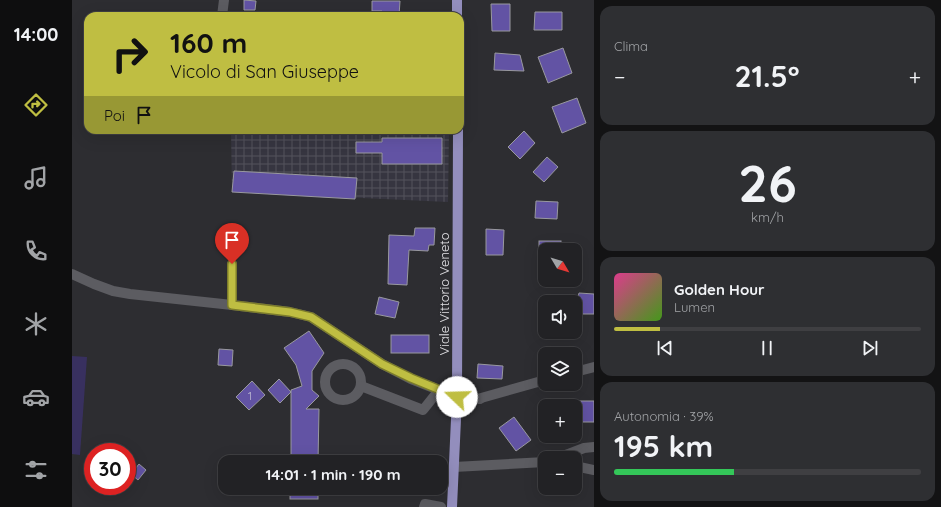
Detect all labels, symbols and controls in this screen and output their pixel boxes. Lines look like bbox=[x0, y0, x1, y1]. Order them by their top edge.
text: 14:00 bbox=[14, 23, 58, 46]
text: 160 m bbox=[170, 25, 247, 60]
icon: right bbox=[104, 28, 156, 80]
text: Clima bbox=[614, 38, 648, 54]
text: 21.5° bbox=[734, 57, 800, 95]
text: Vicolo di San Giuseppe bbox=[170, 60, 359, 83]
text: − bbox=[614, 63, 625, 91]
text: + bbox=[909, 63, 921, 91]
icon: directions bbox=[22, 91, 50, 119]
icon: arrive bbox=[133, 104, 155, 126]
text: Poi bbox=[104, 106, 125, 125]
text: 26 bbox=[738, 150, 797, 215]
icon: music bbox=[22, 164, 50, 192]
text: km/h bbox=[751, 209, 784, 225]
pin bbox=[215, 223, 249, 264]
icon: arrive bbox=[221, 229, 243, 251]
street label: Viale Vittorio Veneto bbox=[436, 232, 452, 356]
icon: phone bbox=[22, 237, 50, 265]
north arrow bbox=[538, 243, 582, 287]
map controls bbox=[538, 243, 582, 495]
text: Golden Hour bbox=[674, 280, 765, 299]
button: sound bbox=[538, 295, 582, 339]
text: Lumen bbox=[674, 299, 715, 315]
icon: climate bbox=[22, 310, 50, 338]
icon: previous bbox=[654, 337, 676, 359]
icon: pause bbox=[756, 337, 778, 359]
icon: next bbox=[859, 337, 881, 359]
button: layers bbox=[538, 347, 582, 391]
position arrow bbox=[436, 376, 478, 418]
icon: car bbox=[22, 383, 50, 411]
house number: 1 bbox=[248, 389, 252, 403]
button: + bbox=[538, 399, 582, 443]
text: Autonomia · 39% bbox=[614, 408, 714, 424]
text: 195 km bbox=[614, 427, 713, 465]
speed limit sign: 30 bbox=[84, 443, 136, 495]
button: − bbox=[538, 451, 582, 495]
icon: filters bbox=[22, 456, 50, 484]
text: 14:01 · 1 min · 190 m bbox=[265, 465, 401, 484]

